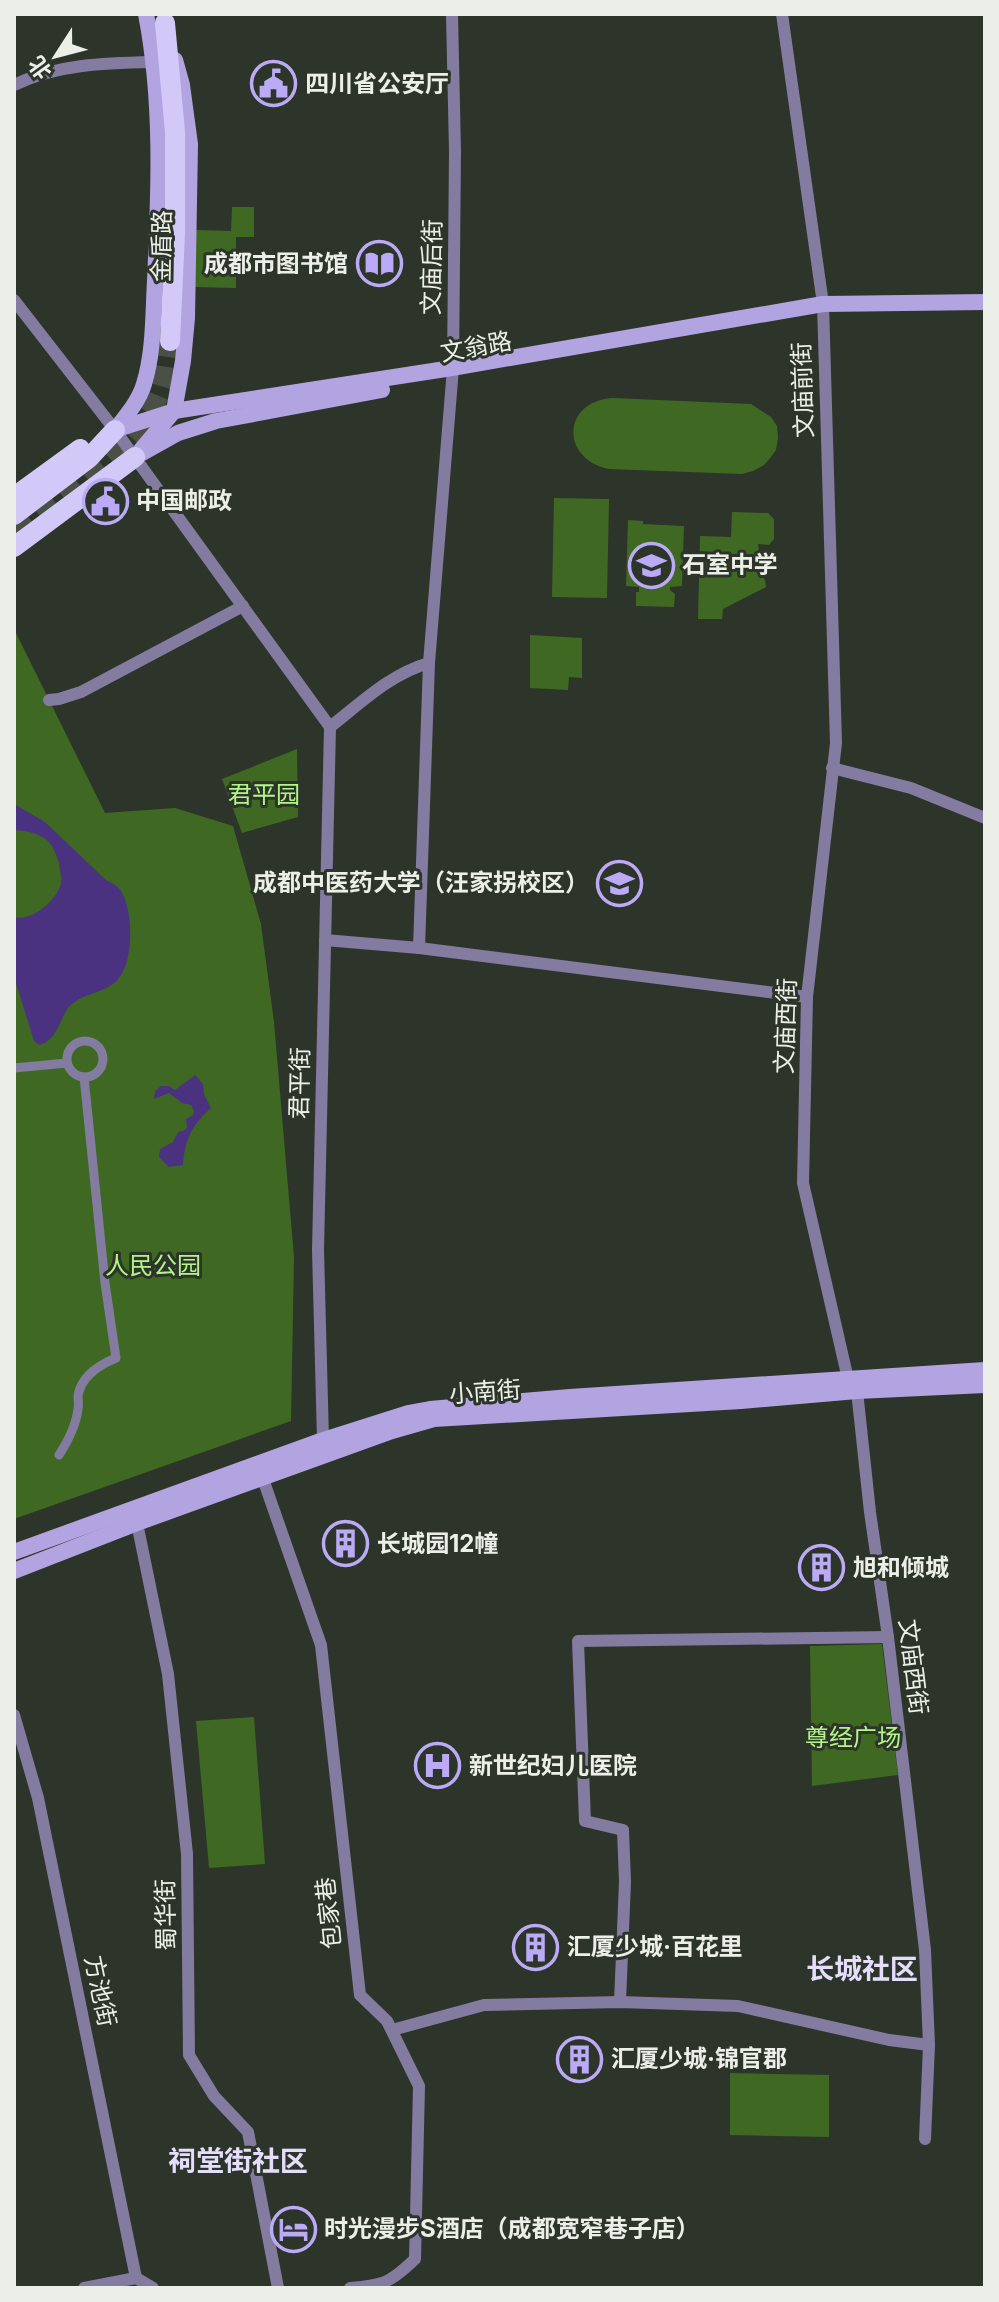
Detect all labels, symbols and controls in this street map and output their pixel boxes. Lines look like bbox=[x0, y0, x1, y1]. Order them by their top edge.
north arrow bbox=[16, 16, 96, 96]
text: 北 bbox=[23, 51, 57, 84]
public building icon: 四川省公安厅 bbox=[250, 60, 298, 108]
place label: 四川省公安厅 bbox=[305, 69, 449, 98]
street label: 金盾路 bbox=[146, 210, 177, 282]
street label: 文庙后街 bbox=[416, 219, 447, 315]
library icon: 成都市图书馆 bbox=[355, 240, 403, 288]
place label: 成都市图书馆 bbox=[204, 249, 348, 278]
street label: 文翁路 bbox=[438, 326, 514, 367]
street label: 文庙前街 bbox=[786, 342, 819, 438]
public building icon: 中国邮政 bbox=[81, 477, 129, 525]
place label: 中国邮政 bbox=[136, 486, 232, 515]
school or university icon: 石室中学 bbox=[627, 541, 675, 589]
place label: 石室中学 bbox=[682, 550, 778, 579]
park label: 君平园 bbox=[228, 780, 300, 809]
school or university icon: 成都中医药大学（汪家拐校区） bbox=[596, 859, 644, 907]
place label: 成都中医药大学（汪家拐校区） bbox=[253, 868, 589, 897]
street label: 文庙西街 bbox=[769, 978, 802, 1074]
street label: 君平街 bbox=[284, 1047, 315, 1119]
park label: 人民公园 bbox=[105, 1251, 201, 1280]
street label: 小南街 bbox=[448, 1375, 522, 1408]
building icon: 长城园12幢 bbox=[322, 1520, 370, 1568]
place label: 长城园12幢 bbox=[377, 1529, 498, 1558]
building icon: 旭和倾城 bbox=[798, 1544, 846, 1592]
place label: 旭和倾城 bbox=[853, 1553, 949, 1582]
street label: 文庙西街 bbox=[893, 1618, 934, 1716]
park label: 尊经广场 bbox=[805, 1723, 901, 1752]
hospital icon: 新世纪妇儿医院 bbox=[414, 1742, 462, 1790]
place label: 新世纪妇儿医院 bbox=[469, 1751, 637, 1780]
street label: 包家巷 bbox=[310, 1876, 347, 1950]
street label: 蜀华街 bbox=[150, 1879, 181, 1951]
building icon: 汇厦少城·百花里 bbox=[512, 1923, 560, 1971]
place label: 汇厦少城·百花里 bbox=[567, 1932, 743, 1961]
district label: 长城社区 bbox=[806, 1952, 918, 1986]
street label: 方池街 bbox=[79, 1953, 122, 2029]
building icon: 汇厦少城·锦官郡 bbox=[556, 2035, 604, 2083]
place label: 汇厦少城·锦官郡 bbox=[611, 2044, 787, 2073]
district label: 祠堂街社区 bbox=[168, 2144, 308, 2178]
hotel icon: 时光漫步S酒店（成都宽窄巷子店） bbox=[269, 2205, 317, 2253]
place label: 时光漫步S酒店（成都宽窄巷子店） bbox=[324, 2214, 700, 2243]

